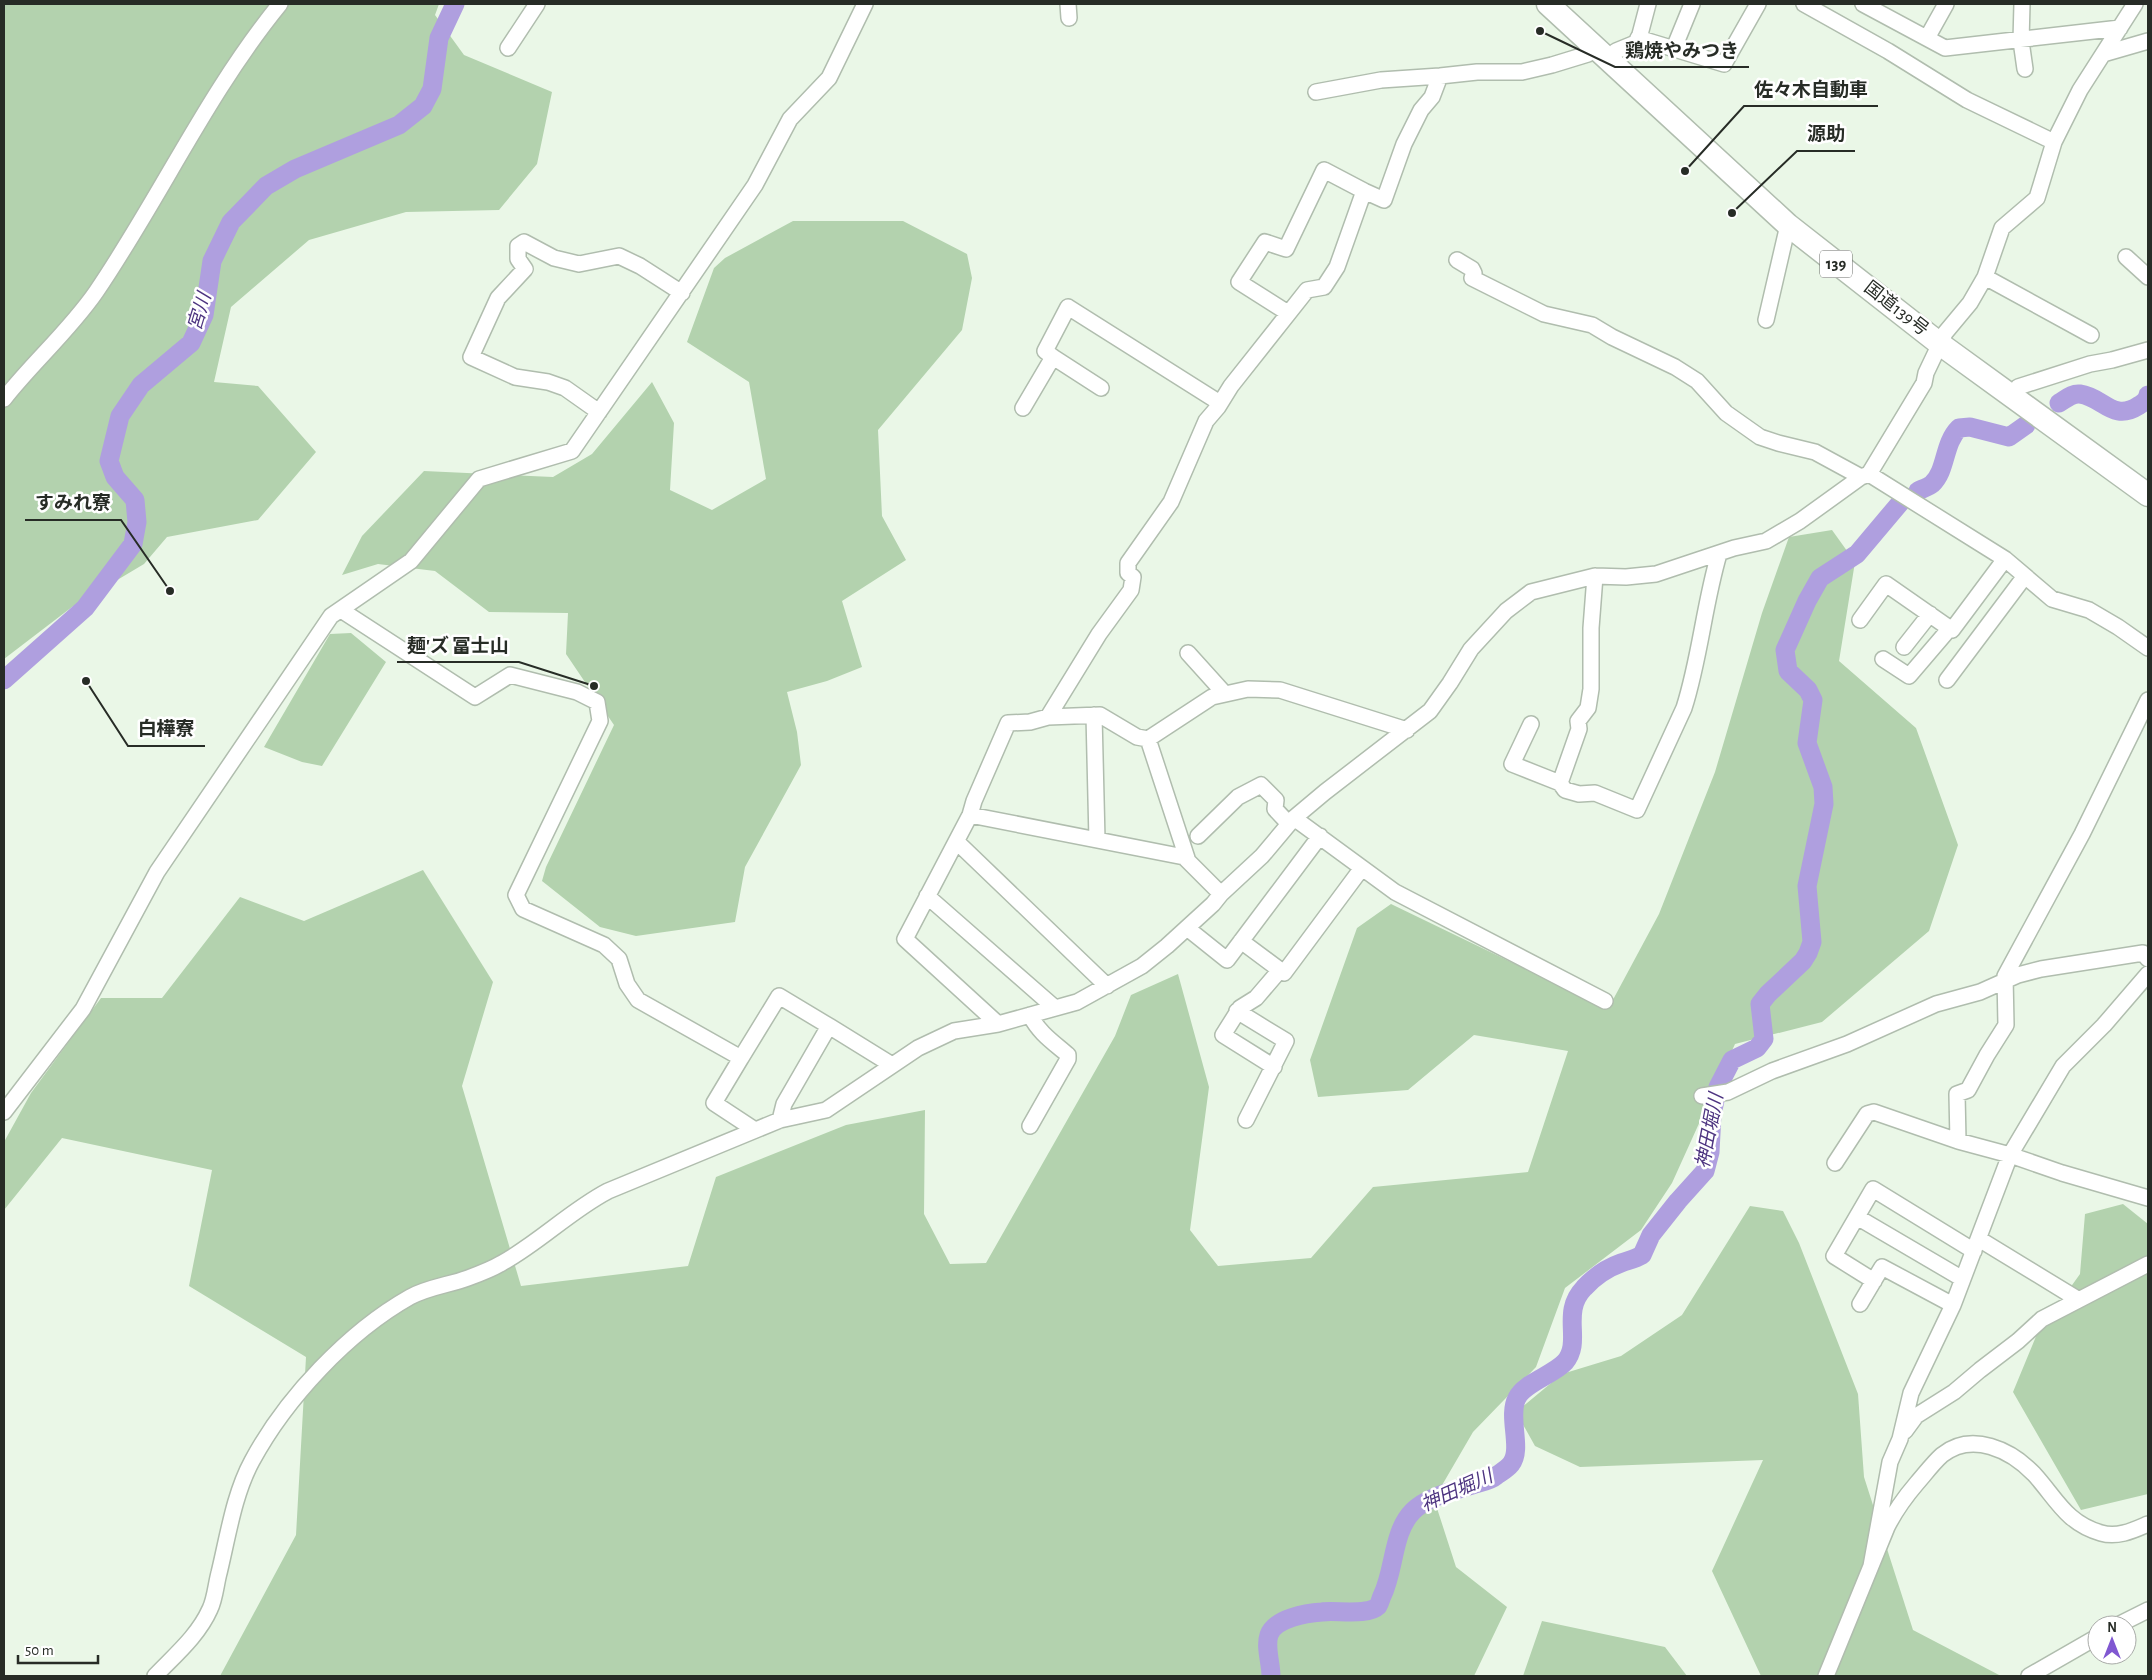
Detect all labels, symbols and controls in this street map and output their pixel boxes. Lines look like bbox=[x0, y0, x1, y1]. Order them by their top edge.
callout: 鶏焼やみつき bbox=[1615, 33, 1749, 67]
text: 鶏焼やみつき bbox=[1625, 40, 1739, 61]
callout: 佐々木自動車 bbox=[1744, 72, 1878, 106]
text: 佐々木自動車 bbox=[1754, 79, 1868, 100]
callout: 源助 bbox=[1797, 117, 1855, 151]
text: 源助 bbox=[1807, 124, 1845, 144]
road number: 139 bbox=[1820, 250, 1852, 278]
street label: 国道139号 bbox=[1860, 277, 1933, 340]
water label: 宮川 bbox=[184, 289, 215, 333]
callout: すみれ寮 bbox=[25, 486, 121, 520]
text: すみれ寮 bbox=[35, 493, 111, 513]
callout: 麺'ズ 冨士山 bbox=[397, 628, 519, 662]
text: 麺'ズ 冨士山 bbox=[407, 635, 509, 656]
callout: 白樺寮 bbox=[128, 712, 205, 746]
text: 白樺寮 bbox=[137, 718, 195, 739]
water label: 神田堀川 bbox=[1692, 1090, 1727, 1170]
water label: 神田堀川 bbox=[1418, 1465, 1497, 1515]
north arrow bbox=[2087, 1615, 2137, 1665]
text: N bbox=[2107, 1621, 2117, 1635]
scale bar bbox=[18, 1632, 98, 1664]
text: 50 m bbox=[25, 1643, 54, 1658]

